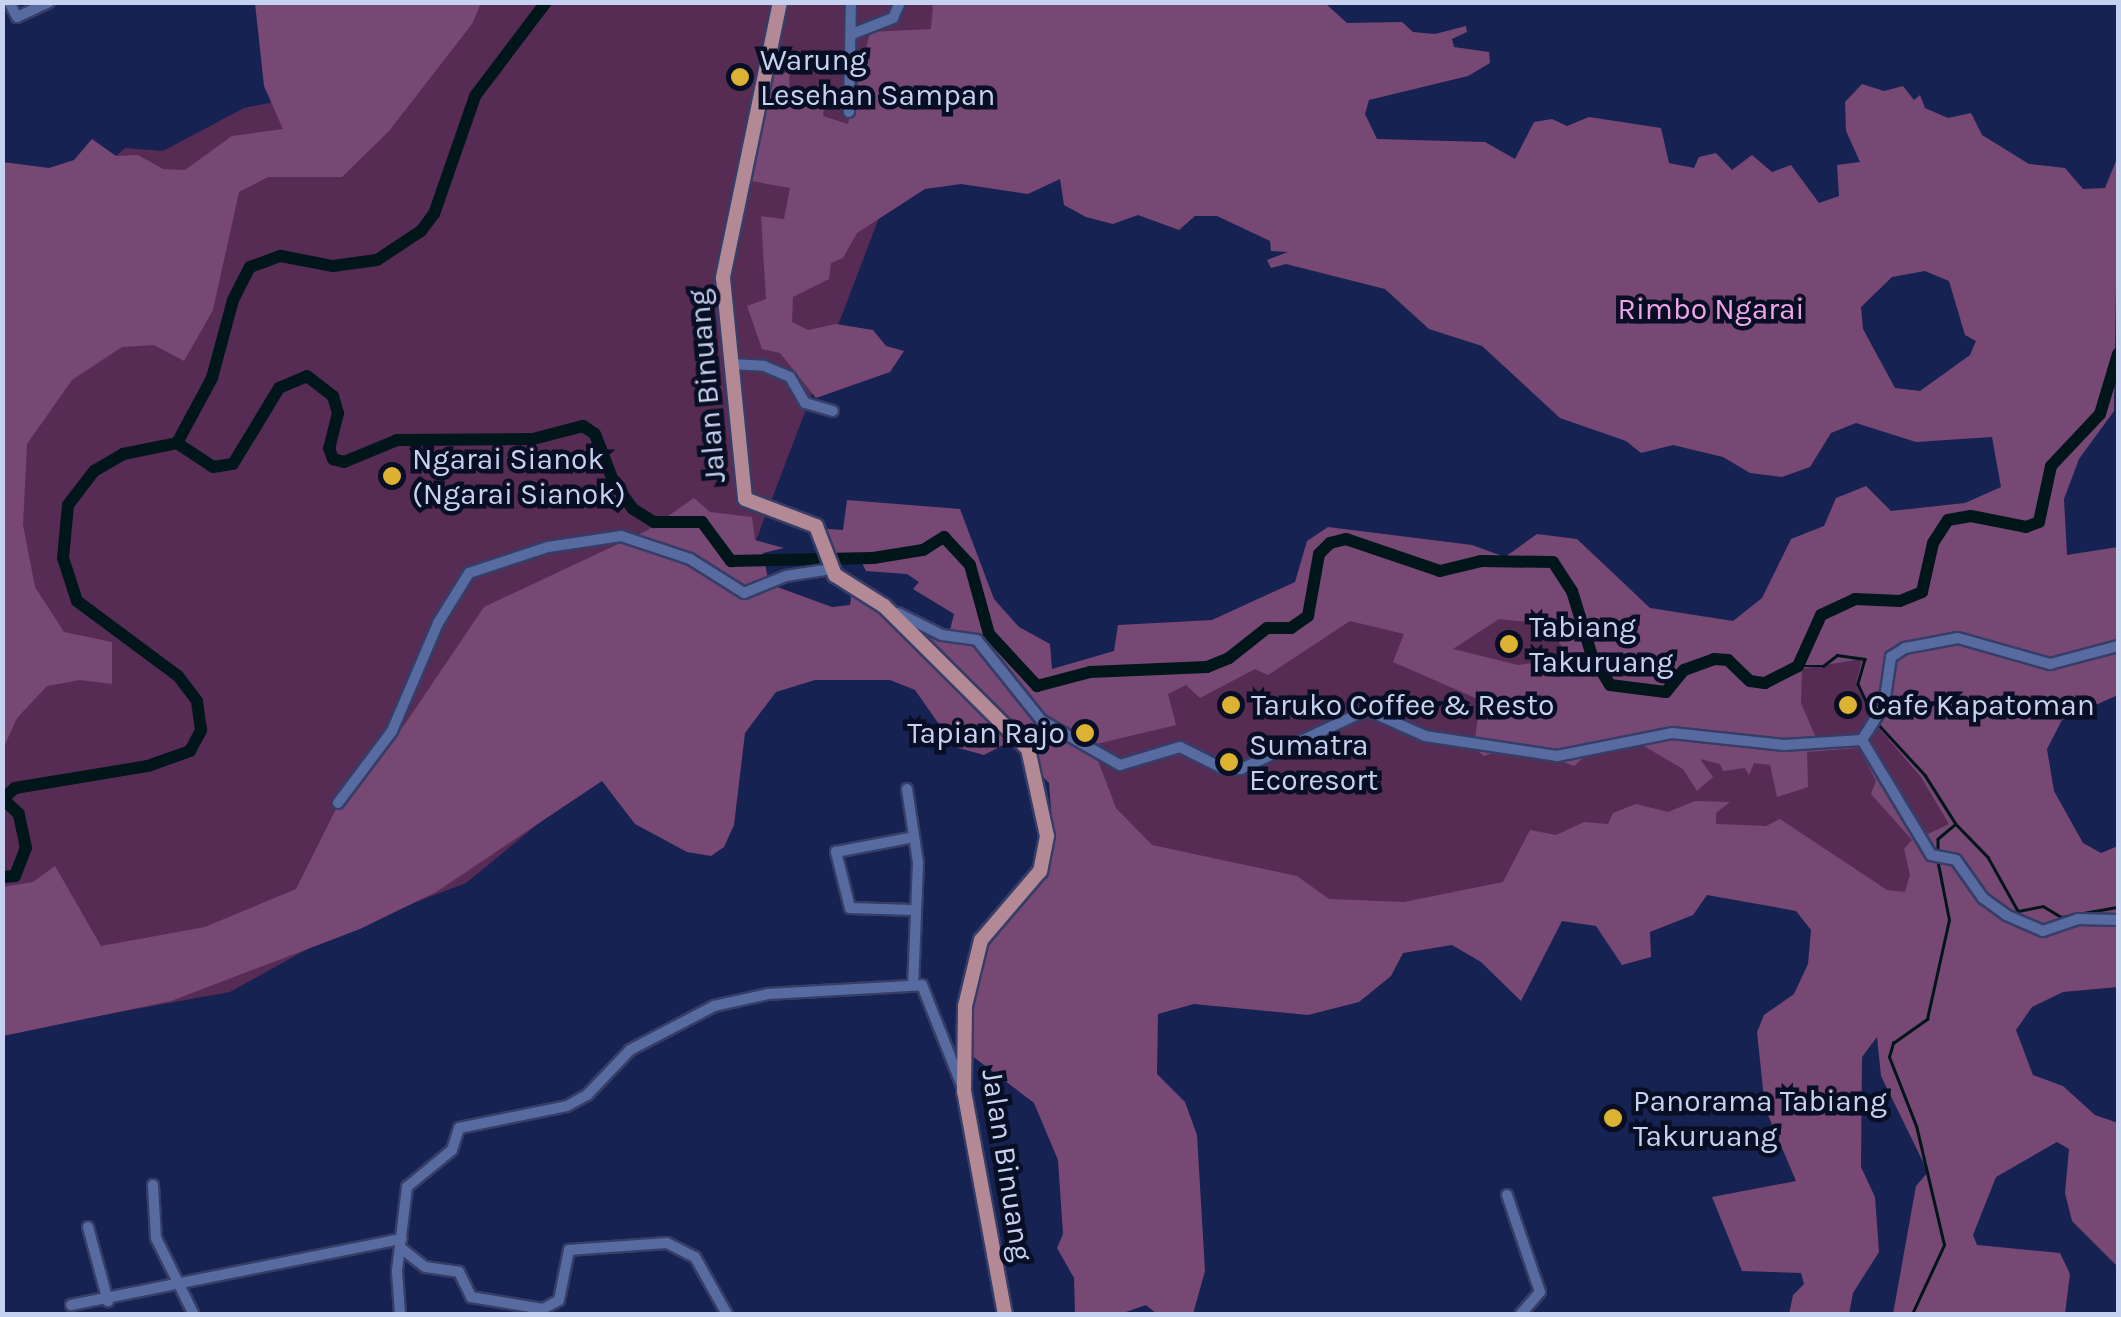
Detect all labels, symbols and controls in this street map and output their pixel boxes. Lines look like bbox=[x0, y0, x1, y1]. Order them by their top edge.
place label: Warung Lesehan Sampan bbox=[760, 42, 995, 112]
marker: Warung Lesehan Sampan bbox=[729, 66, 751, 88]
street label: Jalan Binuang bbox=[681, 288, 733, 484]
park label: Rimbo Ngarai bbox=[1618, 291, 1804, 327]
place label: Ngarai Sianok (Ngarai Sianok) bbox=[412, 441, 626, 512]
marker: Ngarai Sianok (Ngarai Sianok) bbox=[381, 465, 403, 487]
place label: Tabiang Takuruang bbox=[1529, 609, 1674, 680]
marker: Tabiang Takuruang bbox=[1498, 633, 1520, 655]
place label: Taruko Coffee & Resto bbox=[1251, 687, 1554, 723]
place label: Cafe Kapatoman bbox=[1868, 687, 2095, 723]
marker: Taruko Coffee & Resto bbox=[1220, 694, 1242, 716]
marker: Cafe Kapatoman bbox=[1837, 694, 1859, 716]
place label: Tapian Rajo bbox=[907, 715, 1065, 751]
marker: Tapian Rajo bbox=[1074, 722, 1096, 744]
place label: Sumatra Ecoresort bbox=[1249, 727, 1378, 798]
marker: Sumatra Ecoresort bbox=[1218, 751, 1240, 773]
street label: Jalan Binuang bbox=[974, 1066, 1040, 1264]
place label: Panorama Tabiang Takuruang bbox=[1633, 1083, 1887, 1154]
marker: Panorama Tabiang Takuruang bbox=[1602, 1107, 1624, 1129]

